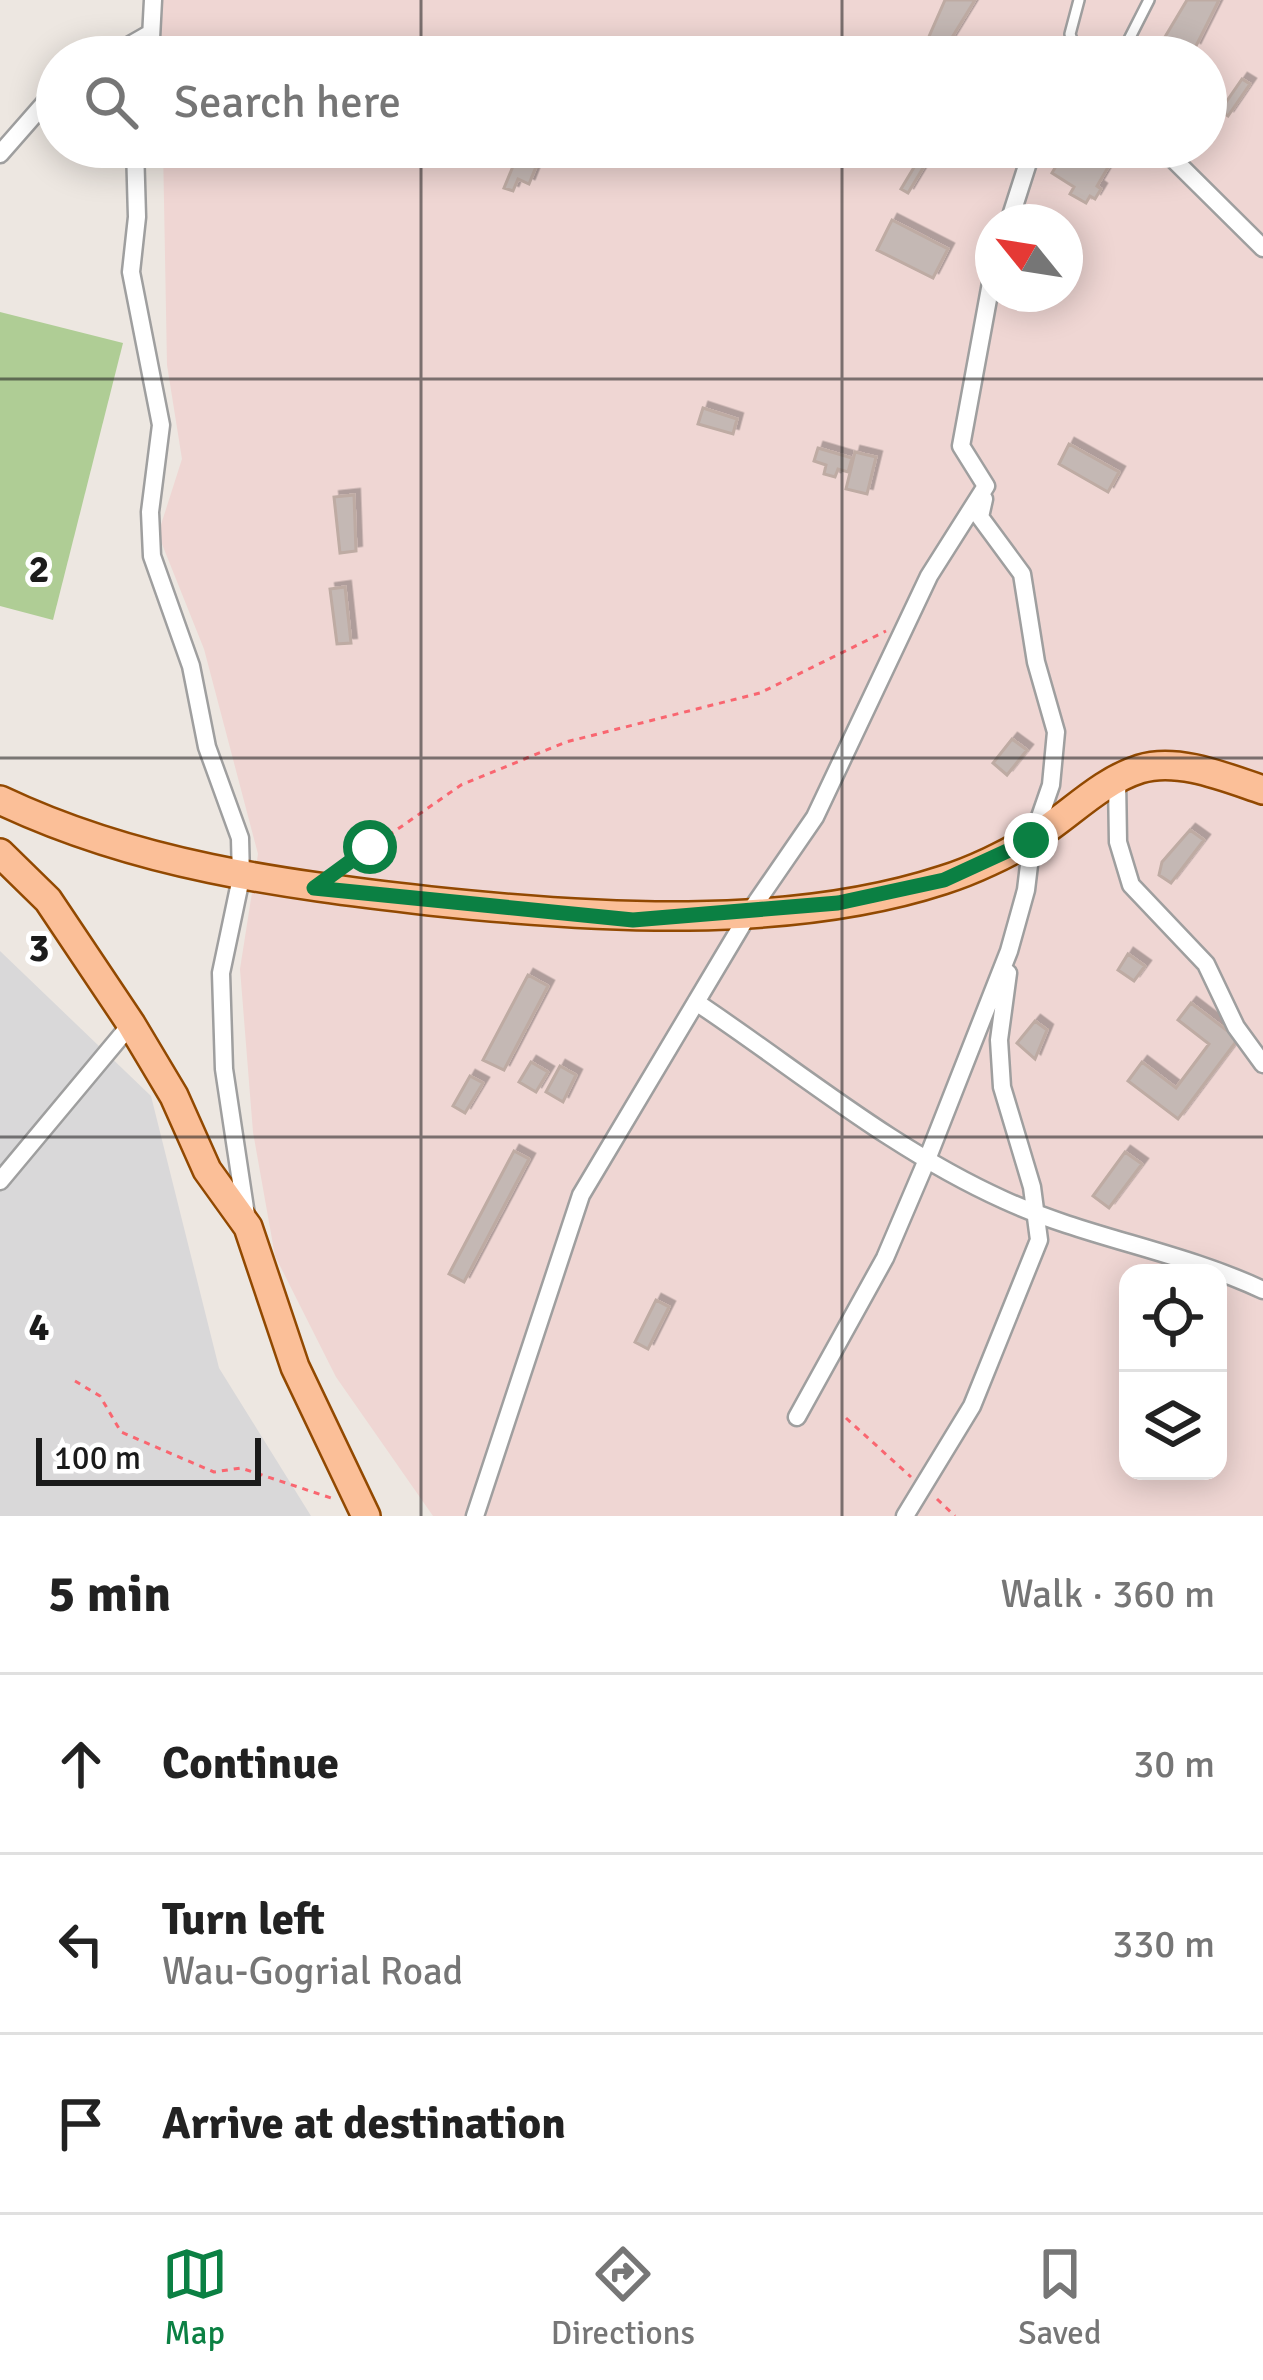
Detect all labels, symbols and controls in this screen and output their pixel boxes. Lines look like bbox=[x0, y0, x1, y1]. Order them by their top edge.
search box bbox=[36, 36, 1227, 168]
icon: search bbox=[78, 69, 144, 135]
text: Search here bbox=[174, 75, 401, 130]
north arrow bbox=[975, 204, 1083, 312]
text: 2 bbox=[28, 545, 50, 593]
route end bbox=[1004, 813, 1058, 867]
route start bbox=[343, 820, 397, 874]
text: 3 bbox=[28, 924, 50, 972]
map controls bbox=[1119, 1264, 1227, 1480]
button: locate bbox=[1119, 1264, 1227, 1372]
text: 4 bbox=[28, 1303, 50, 1351]
button: layers bbox=[1119, 1372, 1227, 1480]
scale bar bbox=[36, 1432, 261, 1485]
text: 100 m bbox=[54, 1438, 141, 1479]
text: 5 min bbox=[48, 1563, 171, 1626]
text: Walk · 360 m bbox=[1001, 1570, 1215, 1618]
icon: ahead bbox=[48, 1731, 114, 1797]
text: Continue bbox=[162, 1736, 339, 1791]
text: 30 m bbox=[1133, 1740, 1215, 1788]
text: Turn left bbox=[162, 1892, 325, 1947]
icon: left bbox=[48, 1911, 114, 1977]
text: 330 m bbox=[1112, 1920, 1215, 1968]
text: Wau-Gogrial Road bbox=[162, 1947, 463, 1995]
icon: arrive bbox=[48, 2091, 114, 2157]
text: Arrive at destination bbox=[162, 2096, 566, 2151]
tab: Map bbox=[162, 2241, 228, 2354]
tab: Directions bbox=[551, 2241, 695, 2354]
tab: Saved bbox=[1018, 2241, 1101, 2354]

